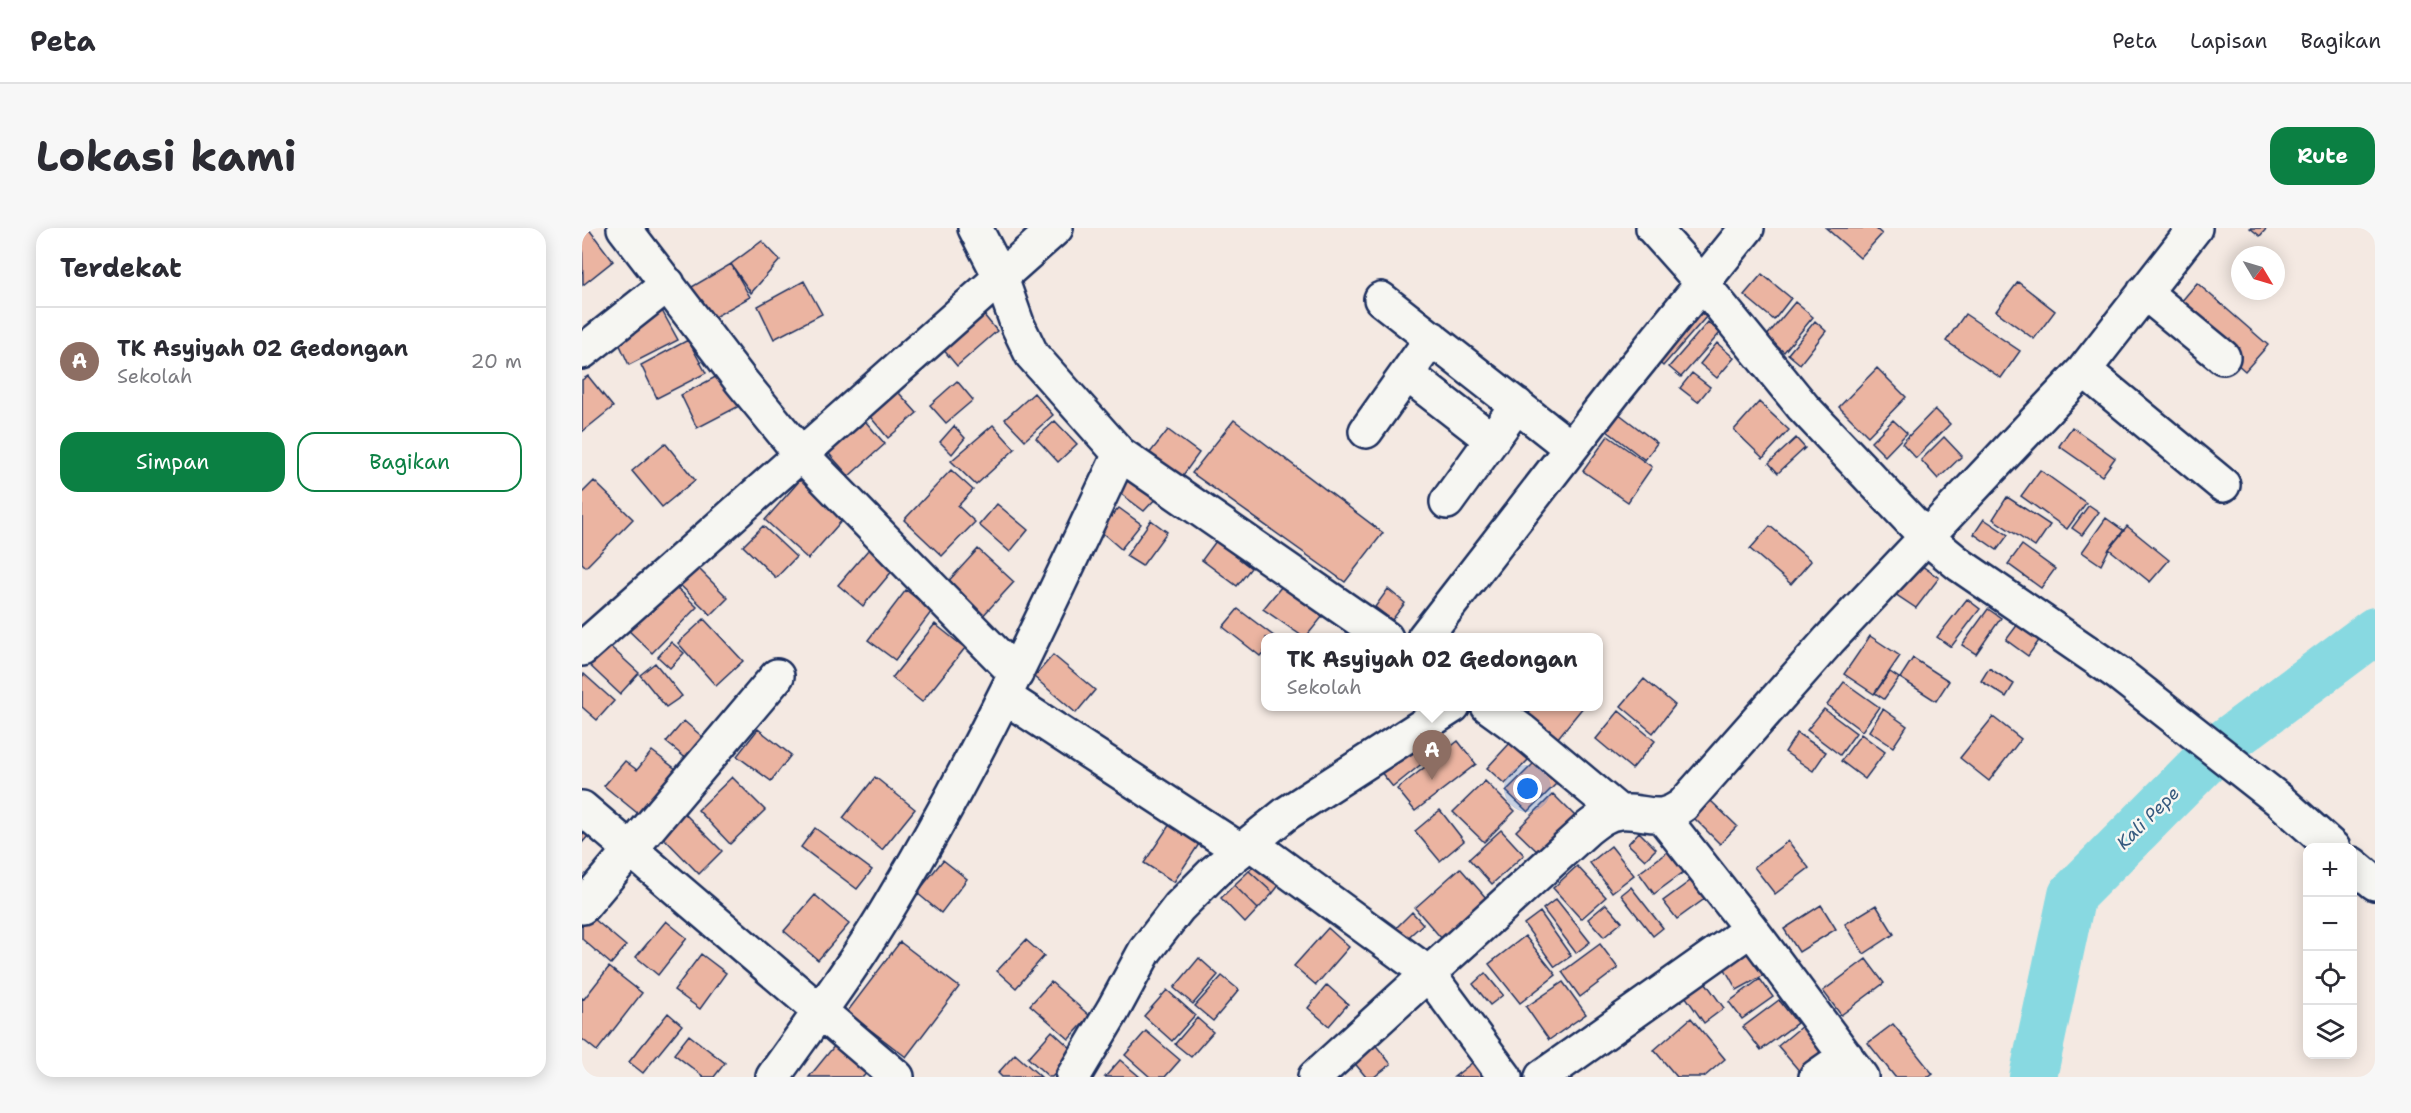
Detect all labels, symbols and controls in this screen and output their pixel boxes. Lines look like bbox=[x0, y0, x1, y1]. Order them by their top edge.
text: Peta bbox=[30, 22, 96, 60]
text: Peta bbox=[2112, 27, 2157, 55]
text: Lapisan bbox=[2190, 27, 2267, 55]
text: Bagikan bbox=[2300, 27, 2381, 55]
button: Rute bbox=[2270, 127, 2375, 185]
text: Lokasi kami bbox=[36, 128, 297, 184]
north arrow bbox=[2231, 246, 2285, 300]
text: Terdekat bbox=[60, 250, 182, 285]
text: TK Asyiyah 02 Gedongan bbox=[117, 334, 408, 363]
text: A bbox=[72, 348, 87, 374]
text: 20 m bbox=[471, 348, 522, 374]
text: Sekolah bbox=[117, 363, 192, 389]
button: Simpan bbox=[60, 432, 285, 492]
button: Bagikan bbox=[297, 432, 522, 492]
popup bbox=[1261, 633, 1603, 711]
text: TK Asyiyah 02 Gedongan bbox=[1286, 645, 1578, 674]
text: Sekolah bbox=[1286, 674, 1362, 700]
pin: A bbox=[1412, 730, 1452, 780]
your location bbox=[1513, 774, 1542, 803]
water label: Kali Pepe bbox=[2111, 781, 2185, 855]
map controls bbox=[2303, 843, 2357, 1059]
button: + bbox=[2303, 843, 2357, 897]
button: − bbox=[2303, 897, 2357, 951]
button: locate bbox=[2303, 951, 2357, 1005]
button: layers bbox=[2303, 1005, 2357, 1059]

